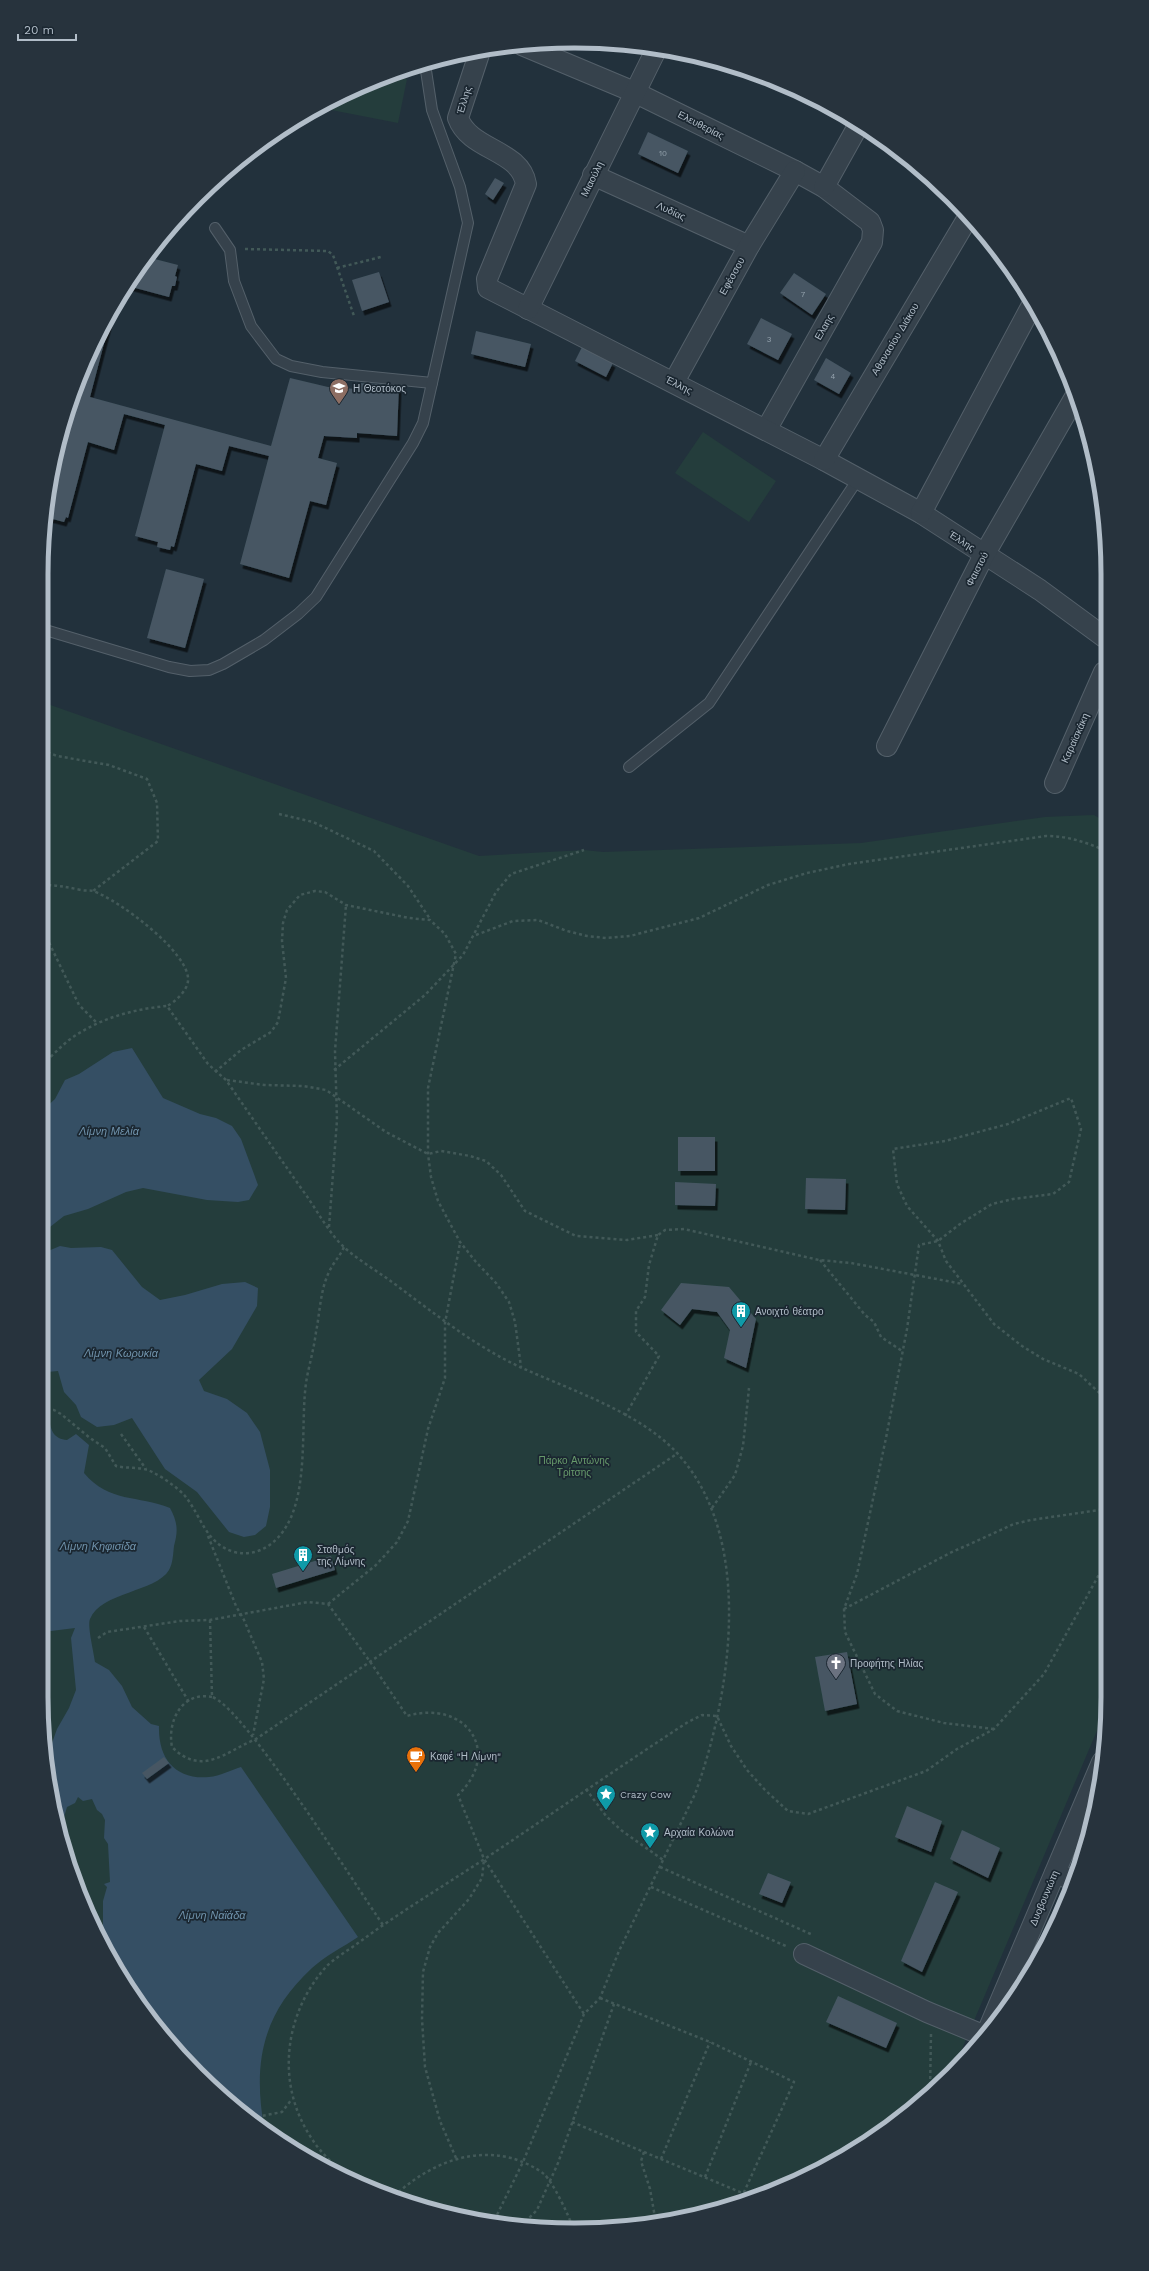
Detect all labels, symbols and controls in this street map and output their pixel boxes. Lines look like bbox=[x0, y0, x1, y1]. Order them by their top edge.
scale bar bbox=[18, 16, 76, 42]
text: 20 m bbox=[24, 23, 54, 37]
street label: Έλλης bbox=[454, 85, 473, 116]
street label: Ελευθερίας bbox=[676, 109, 726, 141]
house number: 10 bbox=[659, 149, 667, 158]
street label: Μιαούλη bbox=[579, 160, 605, 198]
street label: Λυδίας bbox=[655, 200, 687, 223]
street label: Εφέσσου bbox=[717, 255, 747, 297]
house number: 7 bbox=[801, 290, 806, 299]
street label: Αθανασίου Διάκου bbox=[869, 301, 921, 377]
street label: Ελαης bbox=[812, 312, 836, 342]
house number: 3 bbox=[767, 335, 772, 344]
house number: 4 bbox=[831, 372, 836, 381]
street label: Έλλης bbox=[663, 373, 694, 396]
school or university icon: Η Θεοτόκος bbox=[328, 377, 350, 405]
place label: Η Θεοτόκος bbox=[353, 383, 406, 394]
street label: Έλλης bbox=[946, 528, 977, 553]
street label: Φαιστού bbox=[964, 550, 990, 588]
street label: Καραϊσκάκη bbox=[1059, 711, 1091, 765]
water label: Λίμνη Μελία bbox=[78, 1125, 140, 1138]
building icon: Ανοιχτό θέατρο bbox=[730, 1300, 752, 1328]
place label: Ανοιχτό θέατρο bbox=[755, 1306, 824, 1317]
water label: Λίμνη Κωρυκία bbox=[83, 1347, 159, 1360]
park label: Πάρκο Αντώνης Τρίτσης bbox=[538, 1455, 610, 1478]
water label: Λίμνη Κηφισίδα bbox=[59, 1540, 137, 1553]
building icon: Σταθμός της Λίμνης bbox=[292, 1544, 314, 1572]
place label: Σταθμός της Λίμνης bbox=[317, 1544, 365, 1567]
church icon: Προφήτης Ηλίας bbox=[825, 1652, 847, 1680]
place label: Προφήτης Ηλίας bbox=[850, 1658, 923, 1669]
cafe icon: Καφέ "Η Λίμνη" bbox=[405, 1745, 427, 1773]
place label: Καφέ "Η Λίμνη" bbox=[430, 1751, 501, 1762]
place icon: Crazy Cow bbox=[595, 1783, 617, 1811]
place label: Crazy Cow bbox=[620, 1789, 672, 1800]
place icon: Αρχαία Κολώνα bbox=[639, 1821, 661, 1849]
place label: Αρχαία Κολώνα bbox=[664, 1827, 734, 1838]
street label: Δυοβουνιώτη bbox=[1027, 1869, 1061, 1927]
water label: Λίμνη Ναϊάδα bbox=[177, 1909, 246, 1922]

